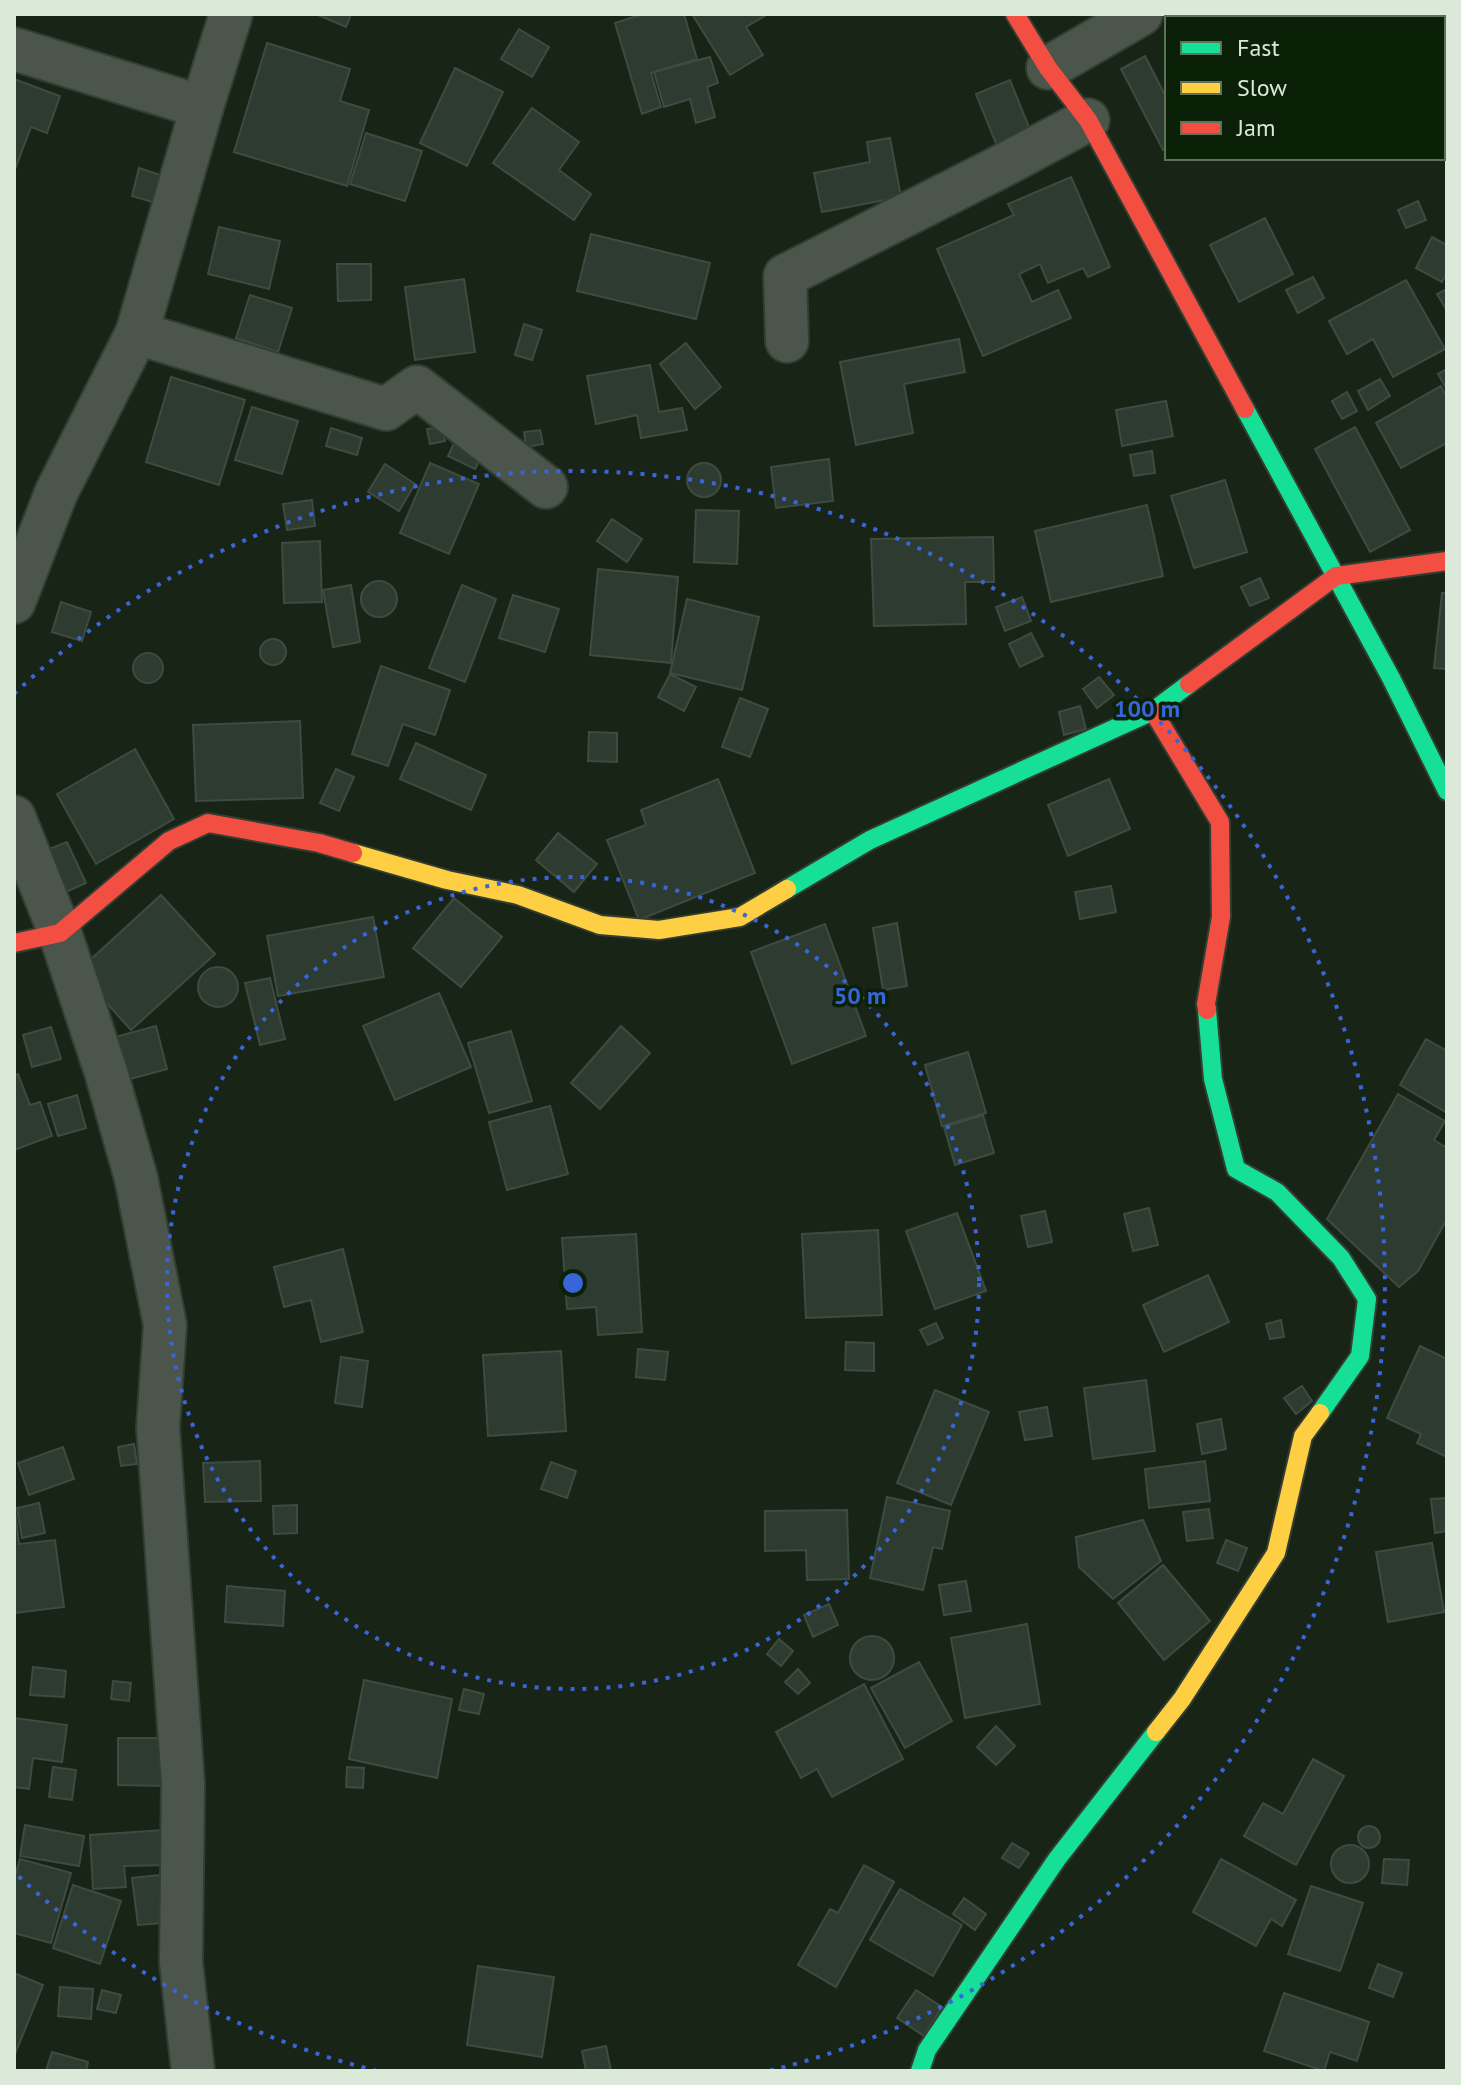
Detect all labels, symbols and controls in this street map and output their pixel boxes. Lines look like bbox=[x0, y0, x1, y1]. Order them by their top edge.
legend bbox=[1165, 16, 1445, 160]
text: Fast bbox=[1237, 32, 1280, 63]
text: Slow bbox=[1237, 72, 1287, 103]
text: Jam bbox=[1236, 112, 1275, 143]
text: 100 m bbox=[1114, 693, 1180, 724]
text: 50 m bbox=[834, 980, 886, 1011]
centre of rings bbox=[559, 1269, 587, 1297]

